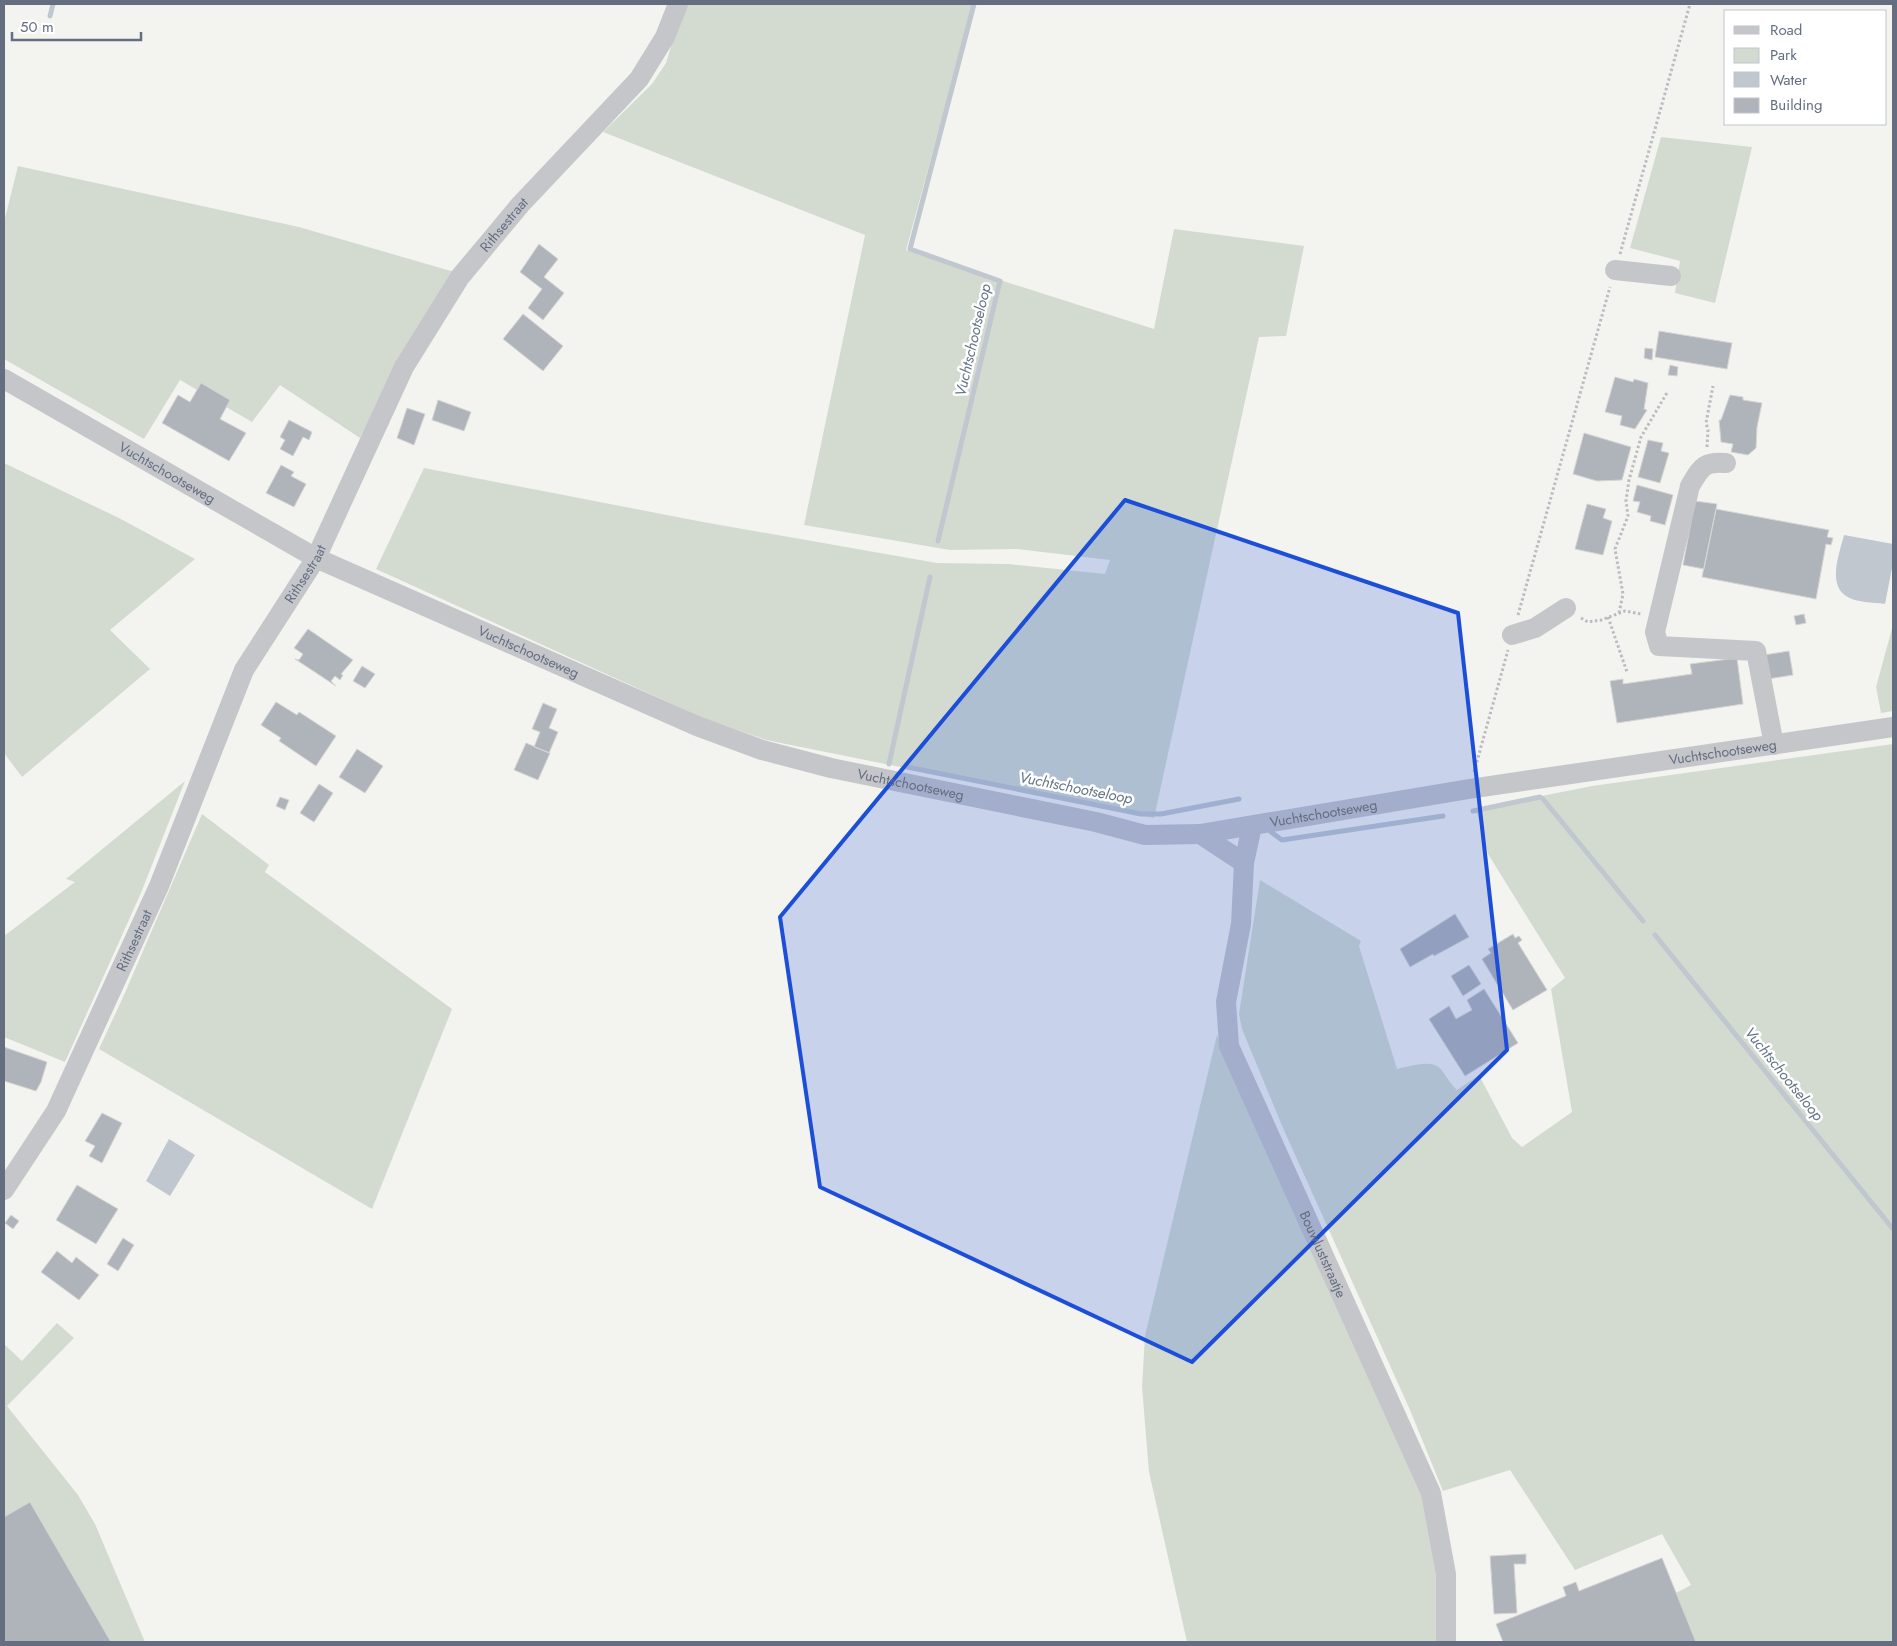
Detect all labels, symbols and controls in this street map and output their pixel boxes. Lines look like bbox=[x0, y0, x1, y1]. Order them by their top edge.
scale bar bbox=[12, 10, 141, 42]
legend bbox=[1724, 10, 1887, 125]
text: 50 m bbox=[20, 16, 54, 38]
text: Road bbox=[1770, 19, 1802, 41]
text: Park bbox=[1770, 44, 1797, 66]
text: Water bbox=[1770, 69, 1808, 91]
text: Building bbox=[1770, 94, 1822, 116]
street label: Rithsestraat bbox=[475, 192, 533, 256]
water label: Vuchtschootseloop bbox=[949, 281, 997, 399]
street label: Vuchtschootseweg bbox=[115, 437, 219, 508]
street label: Rithsestraat bbox=[279, 541, 331, 607]
street label: Vuchtschootseweg bbox=[475, 621, 582, 683]
street label: Vuchtschootseweg bbox=[1668, 734, 1778, 770]
street label: Vuchtschootseweg bbox=[855, 764, 966, 805]
water label: Vuchtschootseloop bbox=[1017, 766, 1135, 810]
street label: Vuchtschootseweg bbox=[1268, 795, 1379, 832]
street label: Rithsestraat bbox=[111, 906, 157, 975]
water label: Vuchtschootseloop bbox=[1739, 1022, 1829, 1126]
street label: Bouwluststraatje bbox=[1295, 1208, 1351, 1301]

